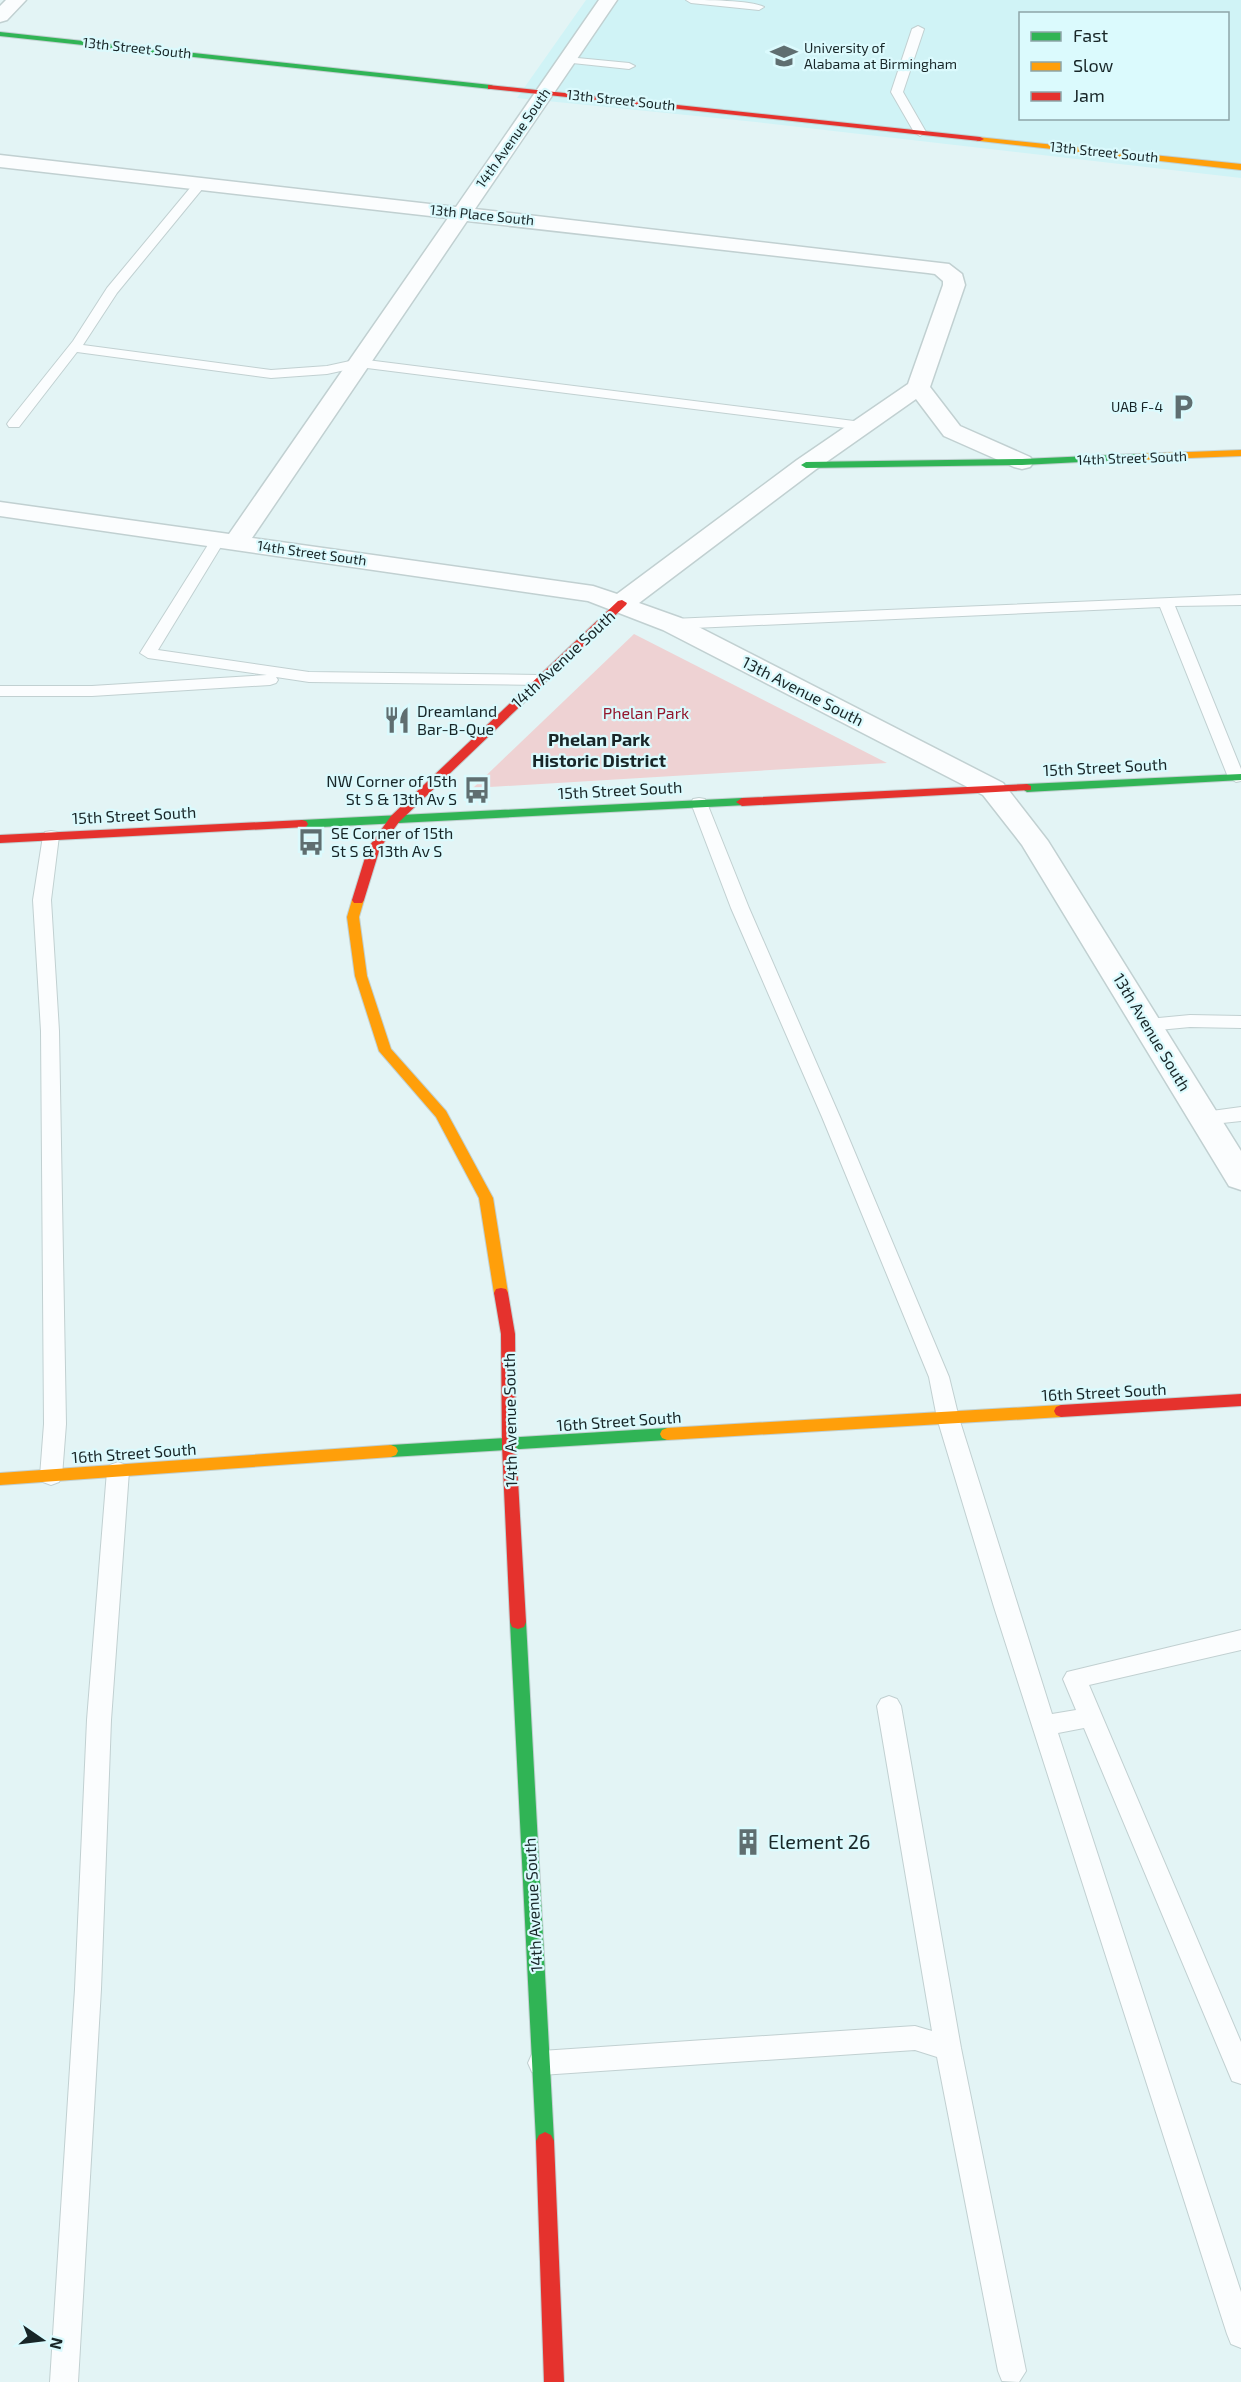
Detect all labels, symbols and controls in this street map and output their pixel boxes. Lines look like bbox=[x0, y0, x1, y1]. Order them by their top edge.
legend bbox=[1019, 12, 1229, 120]
text: Fast bbox=[1073, 24, 1108, 46]
street label: 13th Street South bbox=[82, 33, 192, 62]
place label: University of Alabama at Birmingham bbox=[804, 39, 957, 72]
school or university icon: University of Alabama at Birmingham bbox=[769, 41, 799, 71]
text: Slow bbox=[1073, 54, 1114, 76]
text: Jam bbox=[1073, 84, 1105, 106]
street label: 14th Avenue South bbox=[472, 85, 553, 191]
street label: 13th Street South bbox=[566, 85, 676, 114]
street label: 13th Street South bbox=[1049, 137, 1159, 166]
street label: 13th Place South bbox=[429, 201, 535, 228]
parking icon: UAB F-4 bbox=[1168, 392, 1198, 422]
place label: UAB F-4 bbox=[1111, 398, 1163, 415]
street label: 14th Street South bbox=[1077, 447, 1187, 468]
street label: 14th Street South bbox=[256, 536, 368, 569]
street label: 14th Avenue South bbox=[507, 606, 618, 711]
street label: 13th Avenue South bbox=[739, 652, 867, 729]
place label: Dreamland Bar-B-Que bbox=[417, 701, 497, 739]
park label: Phelan Park bbox=[603, 703, 689, 722]
restaurant icon: Dreamland Bar-B-Que bbox=[382, 705, 412, 735]
district label: Phelan Park Historic District bbox=[532, 728, 667, 771]
street label: 15th Street South bbox=[1042, 754, 1168, 779]
place label: NW Corner of 15th St S & 13th Av S bbox=[326, 771, 457, 808]
bus stop icon: NW Corner of 15th St S & 13th Av S bbox=[462, 775, 492, 805]
street label: 15th Street South bbox=[557, 777, 683, 802]
street label: 15th Street South bbox=[71, 802, 197, 827]
place label: SE Corner of 15th St S & 13th Av S bbox=[331, 823, 453, 860]
bus stop icon: SE Corner of 15th St S & 13th Av S bbox=[296, 827, 326, 857]
street label: 13th Avenue South bbox=[1110, 970, 1195, 1094]
street label: 14th Avenue South bbox=[499, 1353, 520, 1487]
street label: 16th Street South bbox=[1041, 1379, 1167, 1404]
street label: 16th Street South bbox=[556, 1407, 682, 1434]
street label: 16th Street South bbox=[71, 1439, 197, 1466]
building icon: Element 26 bbox=[733, 1827, 763, 1857]
place label: Element 26 bbox=[768, 1829, 871, 1853]
street label: 14th Avenue South bbox=[519, 1837, 546, 1973]
north arrow bbox=[12, 2310, 72, 2370]
text: N bbox=[46, 2336, 68, 2352]

